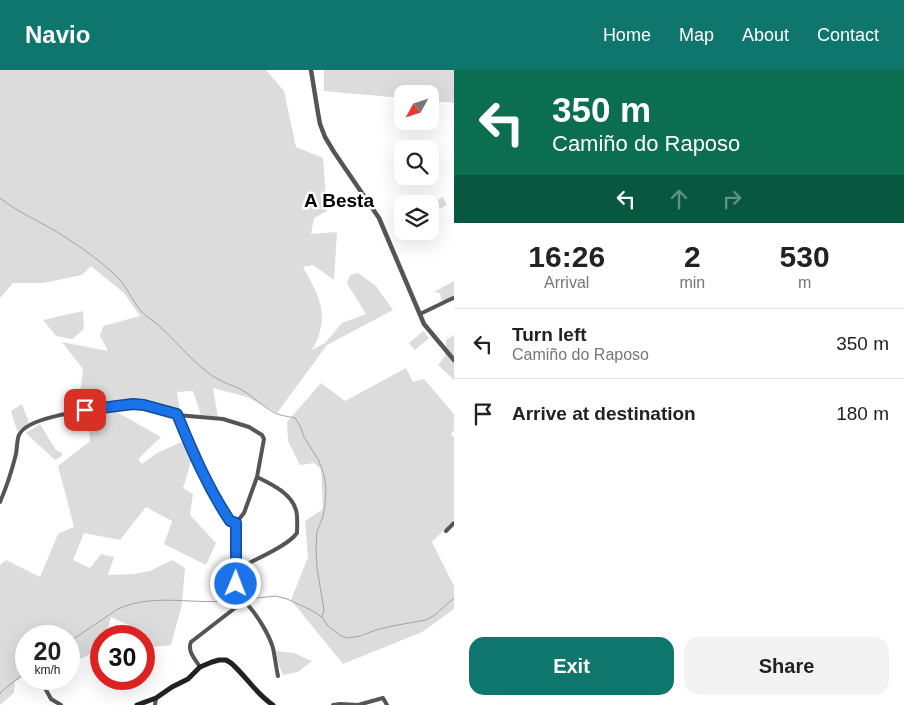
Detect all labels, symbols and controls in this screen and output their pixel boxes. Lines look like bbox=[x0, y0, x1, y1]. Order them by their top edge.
text: Navio bbox=[25, 21, 90, 48]
text: Home bbox=[603, 25, 651, 45]
text: Map bbox=[679, 25, 714, 45]
text: About bbox=[742, 25, 789, 45]
text: Contact bbox=[817, 25, 879, 45]
north arrow bbox=[394, 85, 439, 130]
map controls bbox=[394, 85, 439, 240]
icon: left bbox=[469, 90, 534, 155]
text: 350 m bbox=[552, 90, 651, 129]
text: Camiño do Raposo bbox=[552, 131, 740, 156]
button: search bbox=[394, 140, 439, 185]
icon: left bbox=[612, 185, 640, 213]
icon: ahead bbox=[665, 185, 693, 213]
icon: right bbox=[718, 185, 746, 213]
district label: A Besta bbox=[304, 190, 374, 211]
button: layers bbox=[394, 195, 439, 240]
text: 16:26 bbox=[528, 240, 605, 273]
text: 2 bbox=[684, 240, 701, 273]
text: 530 bbox=[780, 240, 830, 273]
text: Arrival bbox=[544, 274, 589, 291]
text: min bbox=[679, 274, 705, 291]
text: m bbox=[798, 274, 811, 291]
text: Turn left bbox=[512, 324, 587, 345]
icon: left bbox=[469, 330, 497, 358]
text: 350 m bbox=[836, 333, 889, 354]
text: Camiño do Raposo bbox=[512, 346, 649, 363]
pin bbox=[64, 389, 106, 431]
icon: arrive bbox=[71, 396, 99, 424]
icon: arrive bbox=[469, 400, 497, 428]
text: Arrive at destination bbox=[512, 403, 696, 424]
text: 180 m bbox=[836, 403, 889, 424]
position arrow bbox=[209, 557, 261, 609]
speed limit sign: 30 bbox=[90, 625, 155, 690]
text: 20 bbox=[34, 637, 61, 665]
button: Exit bbox=[469, 637, 674, 695]
button: Share bbox=[684, 637, 889, 695]
text: km/h bbox=[34, 663, 61, 677]

